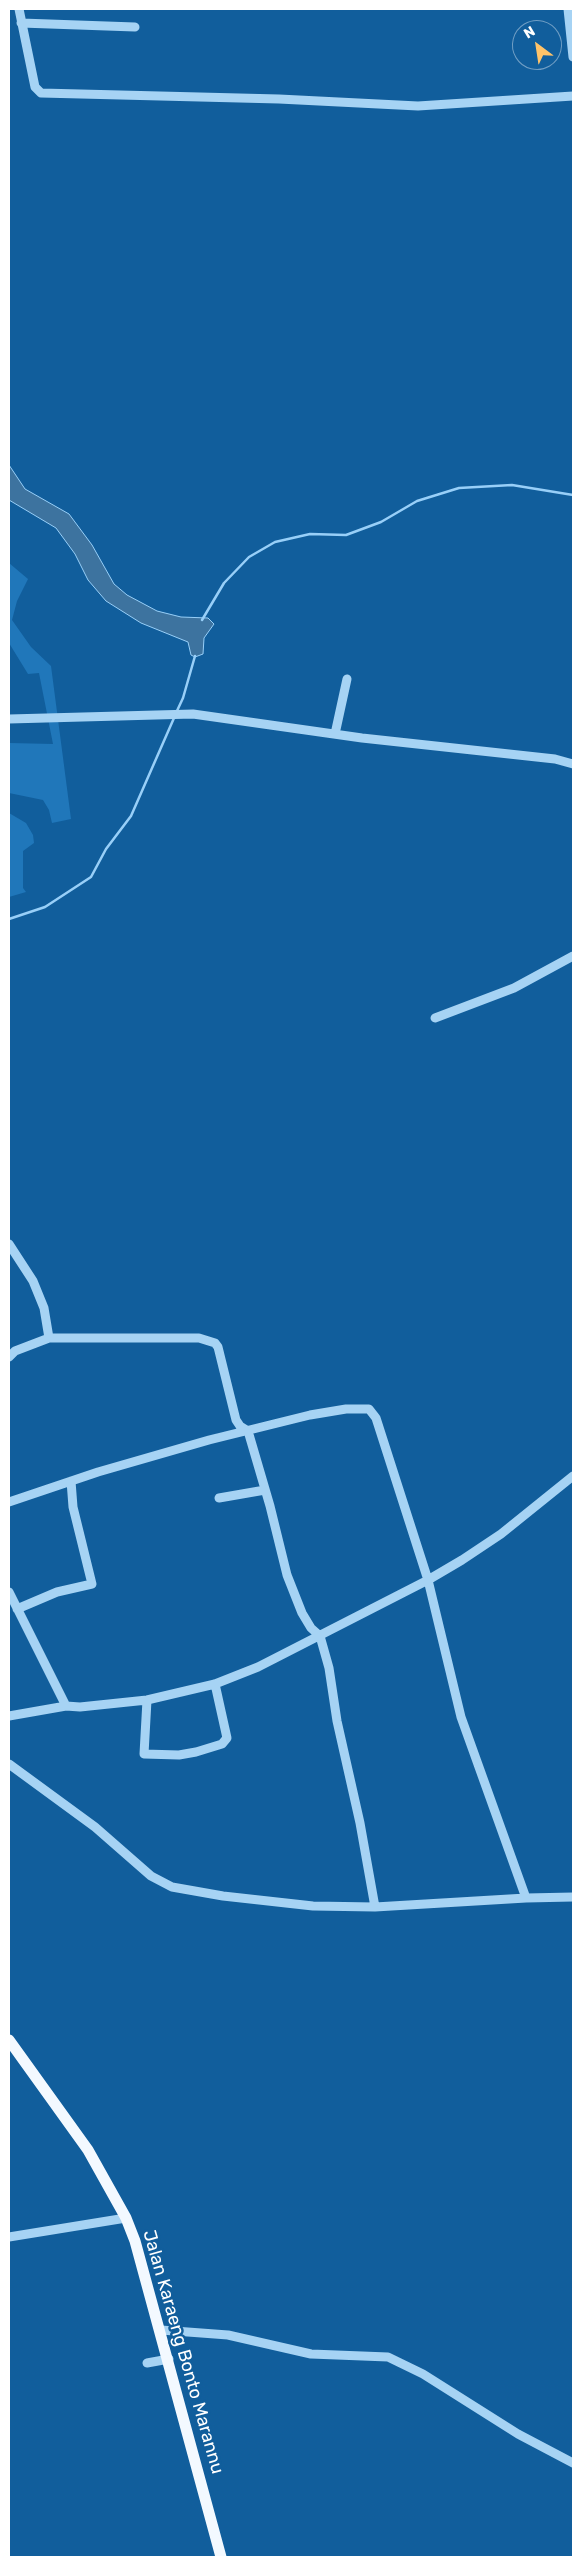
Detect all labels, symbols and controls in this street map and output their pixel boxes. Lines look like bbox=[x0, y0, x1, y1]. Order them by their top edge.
north arrow bbox=[512, 20, 562, 70]
text: N bbox=[521, 23, 538, 42]
street label: Jalan Karaeng Bonto Marannu bbox=[138, 2228, 228, 2476]

